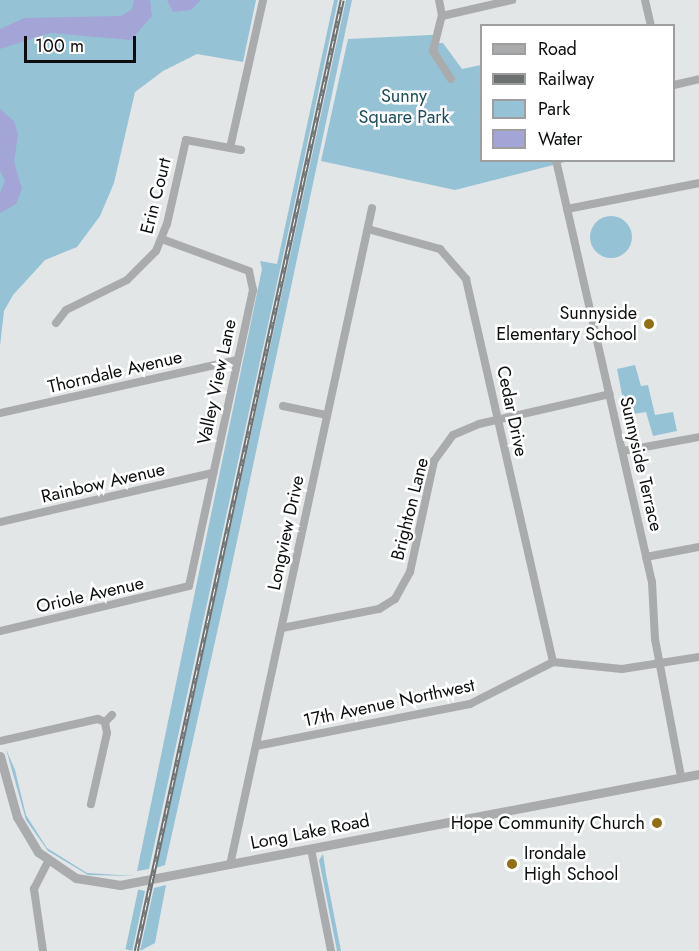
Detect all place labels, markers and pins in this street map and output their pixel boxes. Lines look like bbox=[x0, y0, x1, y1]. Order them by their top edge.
place label: Sunnyside Elementary School bbox=[496, 303, 637, 346]
marker: Sunnyside Elementary School bbox=[642, 317, 656, 331]
place label: Hope Community Church bbox=[451, 812, 645, 834]
marker: Hope Community Church bbox=[650, 816, 664, 830]
place label: Irondale High School bbox=[524, 843, 618, 886]
marker: Irondale High School bbox=[505, 857, 519, 871]

